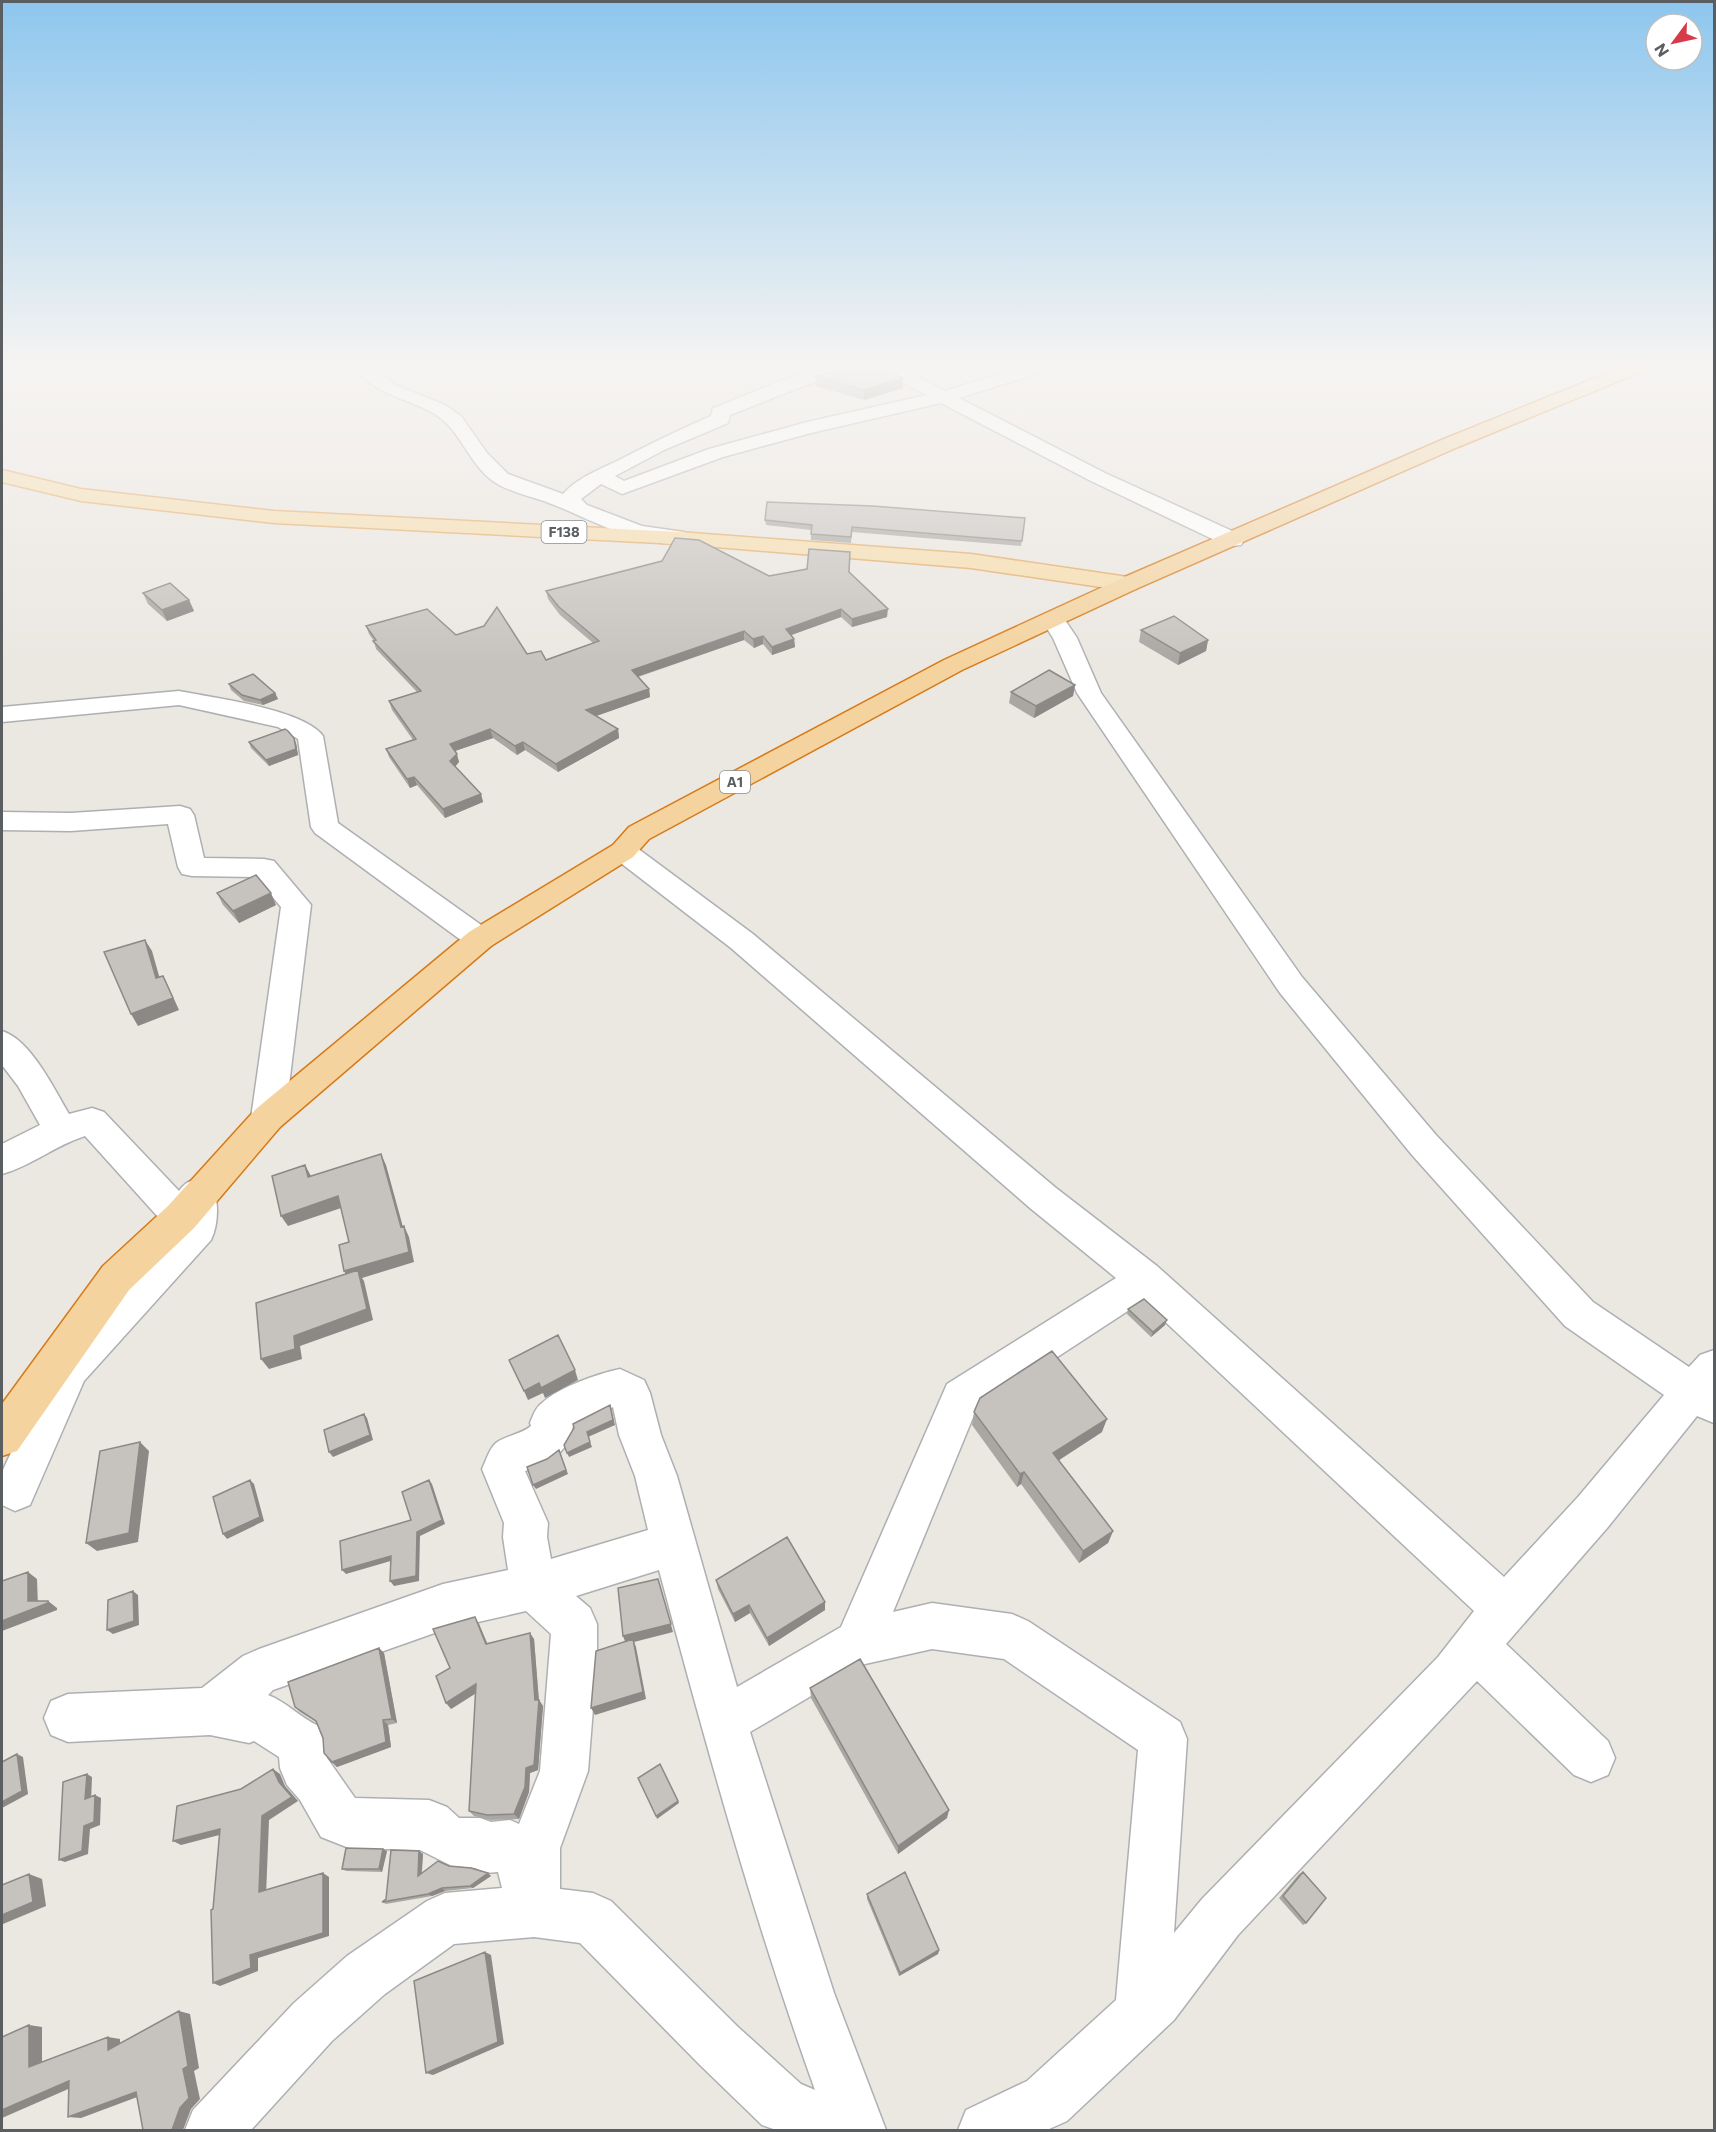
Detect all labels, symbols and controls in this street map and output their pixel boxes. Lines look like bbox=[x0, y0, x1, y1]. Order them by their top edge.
north arrow bbox=[1644, 12, 1704, 72]
text: N bbox=[1650, 40, 1672, 61]
road number: F138 bbox=[542, 521, 586, 543]
road number: A1 bbox=[720, 771, 750, 793]

